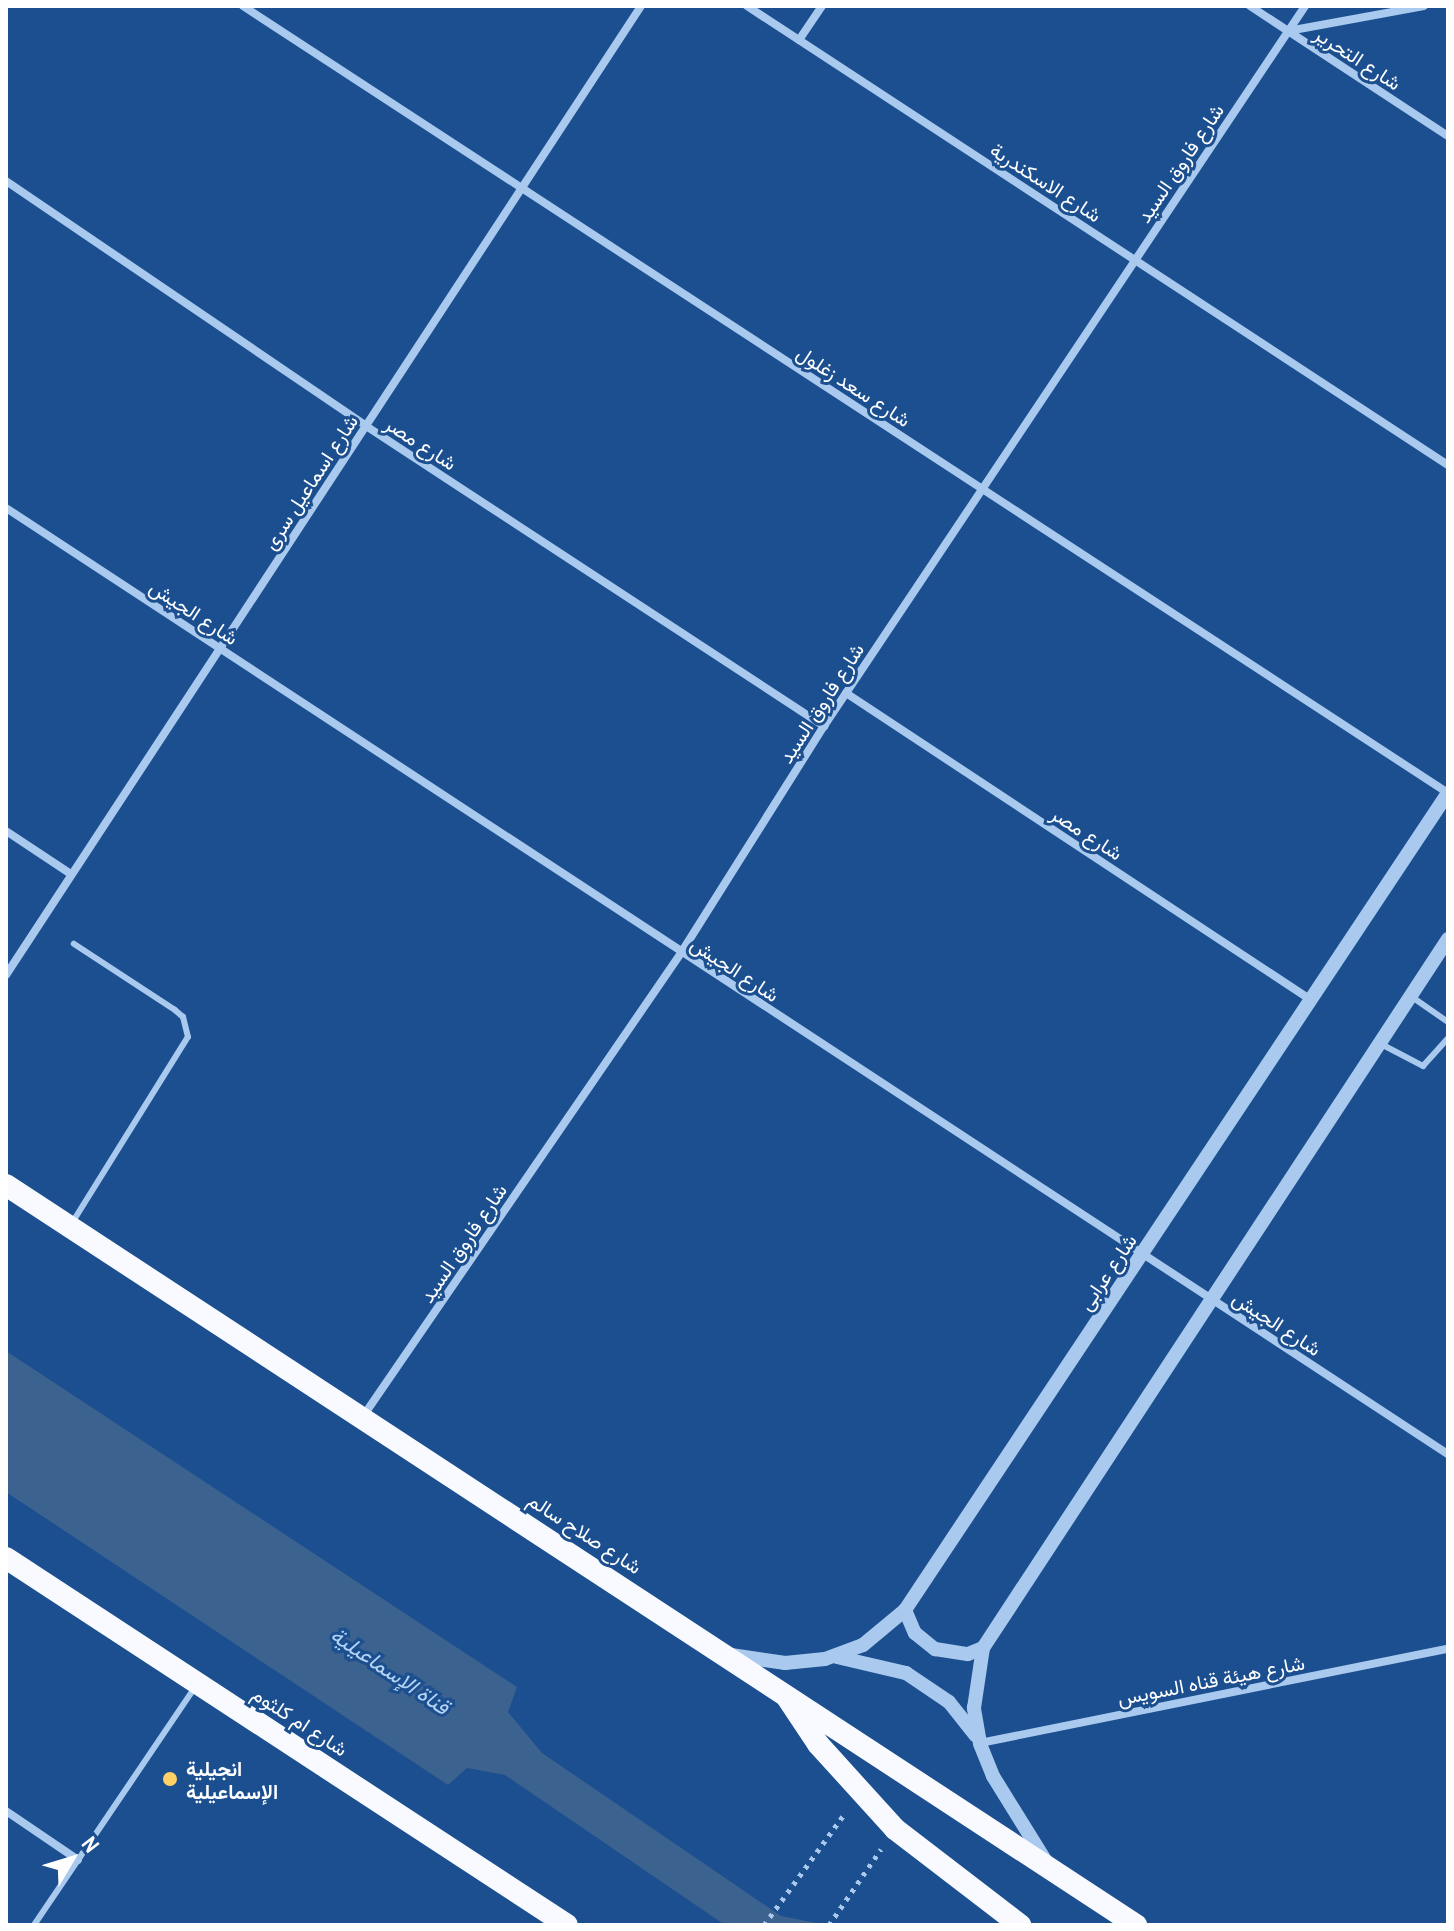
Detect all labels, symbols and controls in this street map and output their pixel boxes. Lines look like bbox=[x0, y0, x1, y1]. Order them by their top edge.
street label: شارع التحرير bbox=[1310, 21, 1406, 95]
street label: شارع فاروق السيد bbox=[1131, 99, 1229, 227]
street label: شارع الاسكندرية bbox=[986, 137, 1106, 227]
street label: شارع سعد زغلول bbox=[793, 340, 915, 432]
street label: شارع اسماعيل سرى bbox=[258, 410, 362, 554]
street label: شارع مصر bbox=[381, 411, 461, 475]
street label: شارع الجيش bbox=[145, 574, 243, 650]
street label: شارع فاروق السيد bbox=[773, 639, 869, 767]
street label: شارع مصر bbox=[1047, 801, 1127, 865]
street label: شارع الجيش bbox=[686, 931, 784, 1007]
street label: شارع فاروق السيد bbox=[414, 1179, 512, 1307]
street label: شارع عرابى bbox=[1073, 1229, 1141, 1315]
street label: شارع الجيش bbox=[1228, 1285, 1326, 1361]
street label: شارع صلاح سالم bbox=[524, 1487, 646, 1579]
water label: قناة الإسماعيلية bbox=[326, 1622, 454, 1720]
street label: شارع هيئة قناه السويس bbox=[1115, 1650, 1307, 1710]
street label: شارع ام كلثوم bbox=[248, 1681, 352, 1761]
place label: انجيلية الإسماعيلية bbox=[186, 1756, 278, 1803]
marker: انجيلية الإسماعيلية bbox=[161, 1770, 179, 1788]
north arrow bbox=[32, 1819, 112, 1899]
text: N bbox=[75, 1830, 107, 1859]

